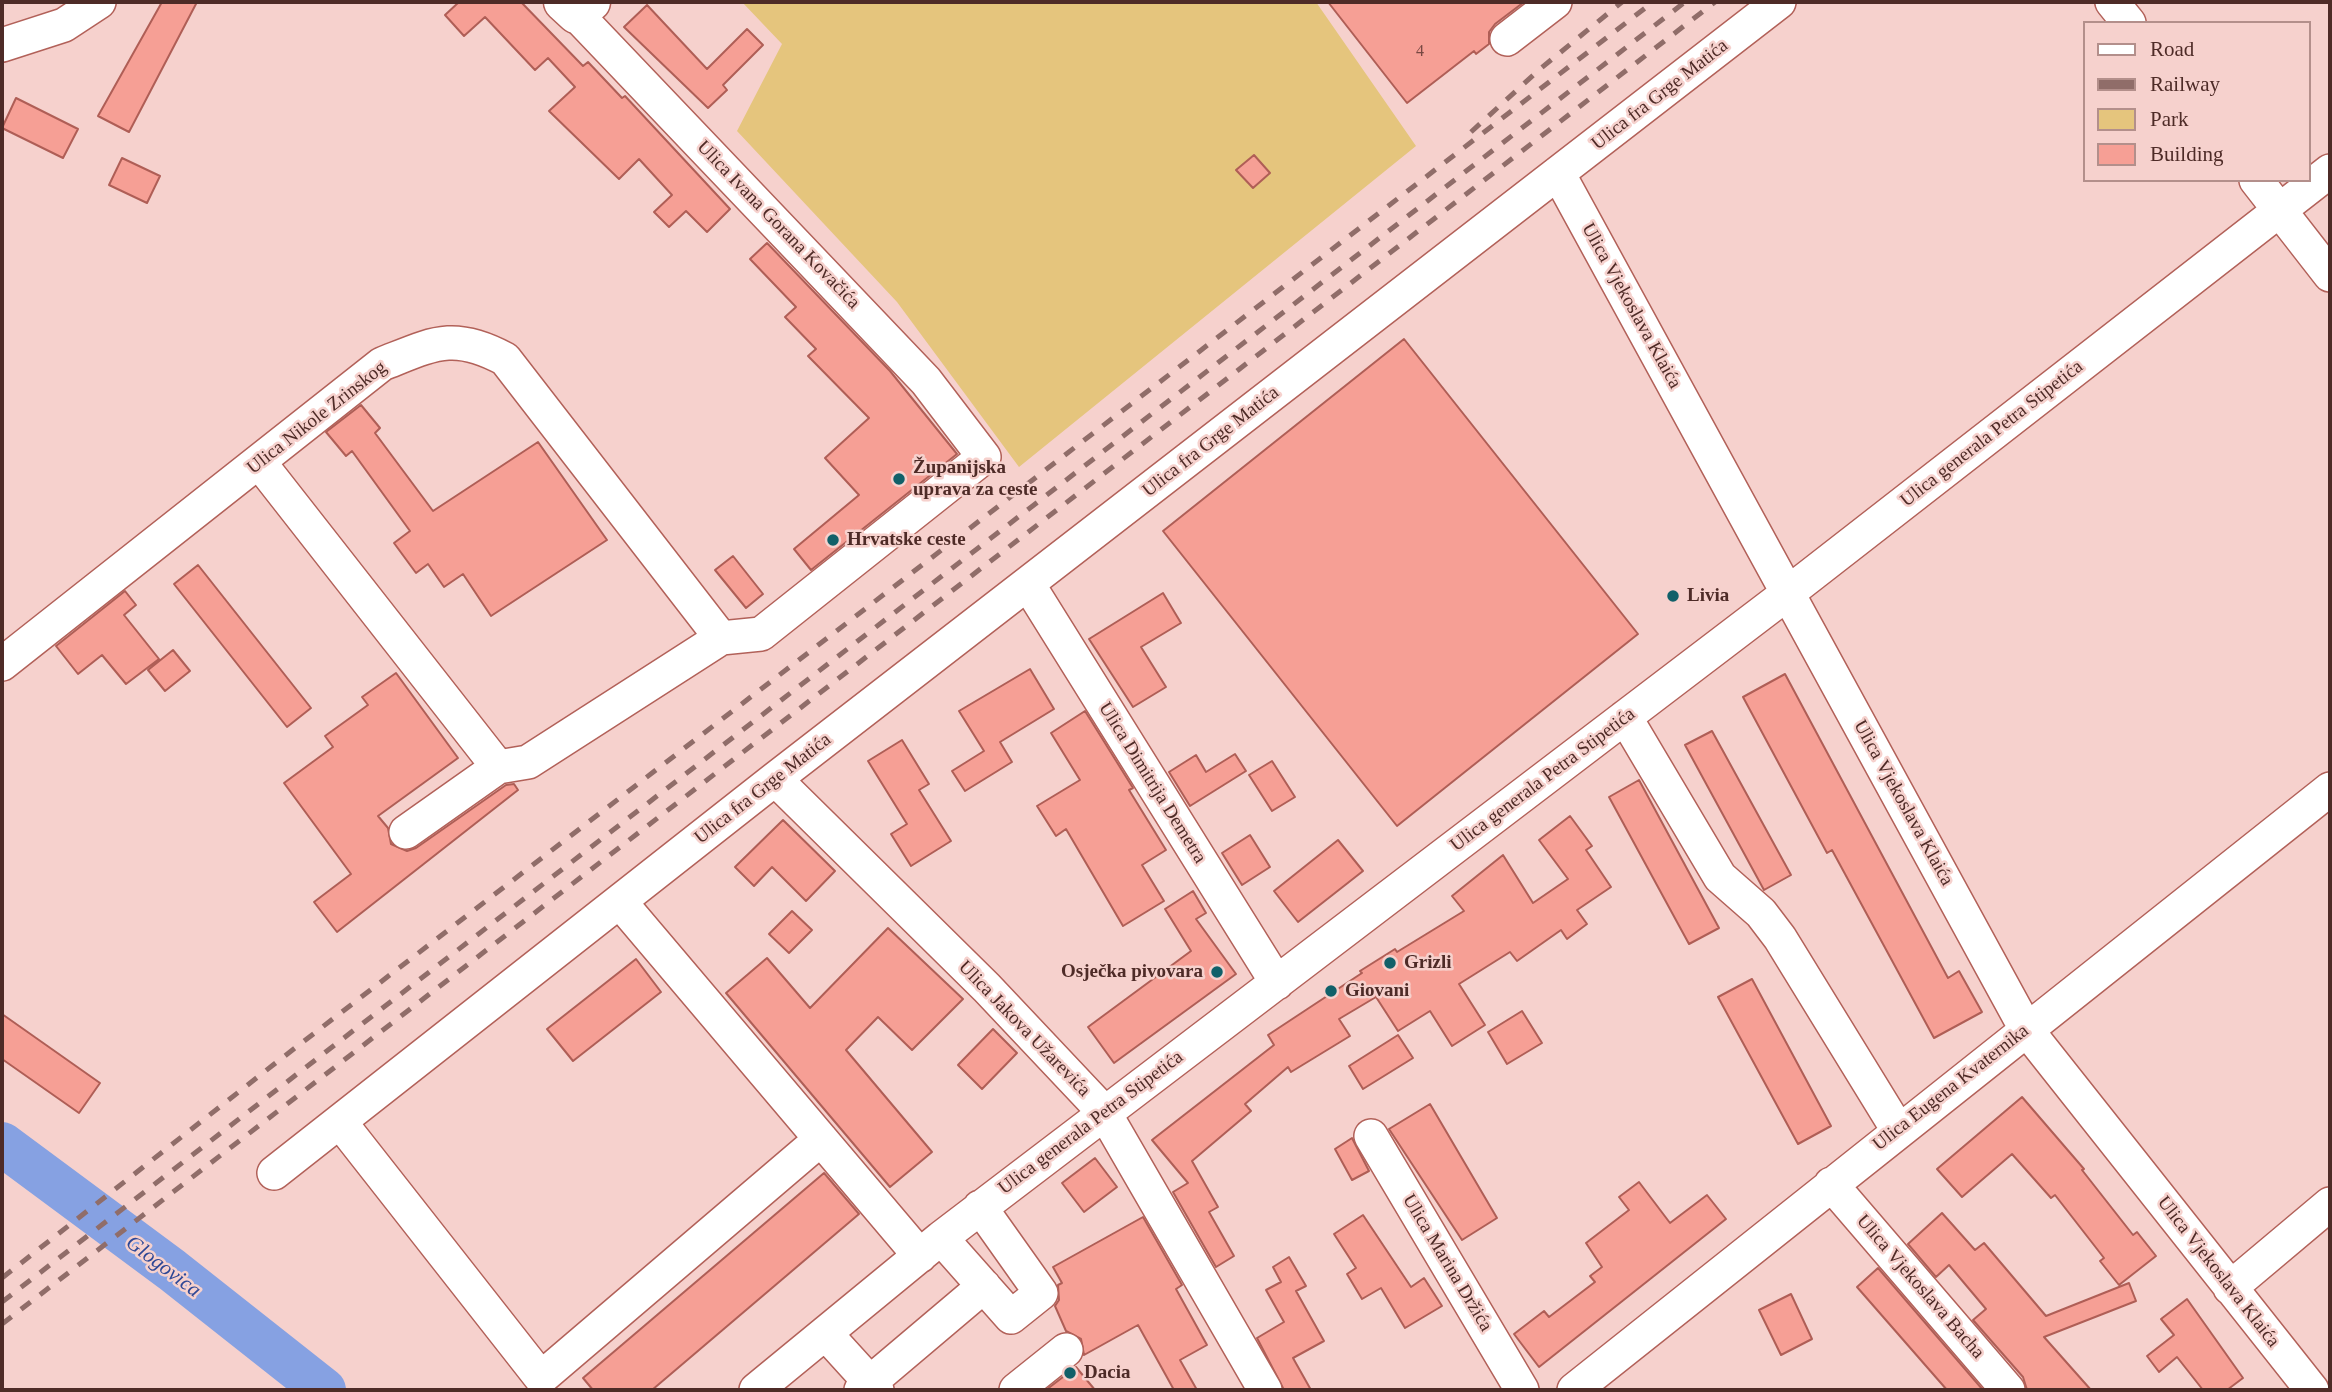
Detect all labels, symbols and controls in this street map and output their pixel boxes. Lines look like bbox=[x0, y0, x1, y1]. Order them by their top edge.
legend bbox=[2084, 21, 2311, 182]
street label: Ulica fra Grge Matića bbox=[1587, 35, 1733, 155]
text: Road bbox=[2150, 37, 2194, 61]
house number: 4 bbox=[1416, 42, 1424, 62]
text: Railway bbox=[2150, 72, 2220, 96]
text: Park bbox=[2150, 107, 2189, 131]
street label: Ulica Ivana Gorana Kovačića bbox=[692, 136, 864, 314]
text: Building bbox=[2150, 142, 2224, 166]
street label: Ulica Vjekoslava Klaića bbox=[1576, 219, 1686, 393]
street label: Ulica Nikole Zrinskog bbox=[243, 356, 391, 480]
street label: Ulica generala Petra Stipetića bbox=[1896, 356, 2088, 512]
street label: Ulica fra Grge Matića bbox=[1138, 382, 1284, 502]
place label: Županijska uprava za ceste bbox=[913, 457, 1038, 501]
marker: Županijska uprava za ceste bbox=[891, 471, 907, 487]
place label: Hrvatske ceste bbox=[847, 529, 966, 551]
marker: Hrvatske ceste bbox=[825, 532, 841, 548]
place label: Livia bbox=[1687, 585, 1729, 607]
marker: Livia bbox=[1665, 588, 1681, 604]
street label: Ulica Dimitrija Demetra bbox=[1093, 698, 1211, 868]
street label: Ulica generala Petra Stipetića bbox=[1446, 703, 1640, 857]
street label: Ulica Vjekoslava Klaića bbox=[1848, 716, 1958, 890]
street label: Ulica fra Grge Matića bbox=[690, 729, 836, 849]
place label: Grizli bbox=[1404, 952, 1451, 974]
marker: Grizli bbox=[1382, 955, 1398, 971]
street label: Ulica Jakova Užarevića bbox=[953, 956, 1095, 1102]
place label: Osječka pivovara bbox=[1061, 961, 1203, 983]
marker: Osječka pivovara bbox=[1209, 964, 1225, 980]
place label: Giovani bbox=[1345, 980, 1409, 1002]
marker: Giovani bbox=[1323, 983, 1339, 999]
street label: Ulica Eugena Kvaternika bbox=[1868, 1020, 2034, 1156]
street label: Ulica generala Petra Stipetića bbox=[994, 1046, 1188, 1200]
street label: Ulica Marina Držića bbox=[1397, 1190, 1497, 1336]
street label: Ulica Vjekoslava Klaića bbox=[2152, 1192, 2284, 1352]
street label: Ulica Vjekoslava Bacha bbox=[1851, 1210, 1989, 1364]
water label: Glogovica bbox=[120, 1231, 206, 1303]
place label: Dacia bbox=[1084, 1362, 1130, 1384]
marker: Dacia bbox=[1062, 1365, 1078, 1381]

